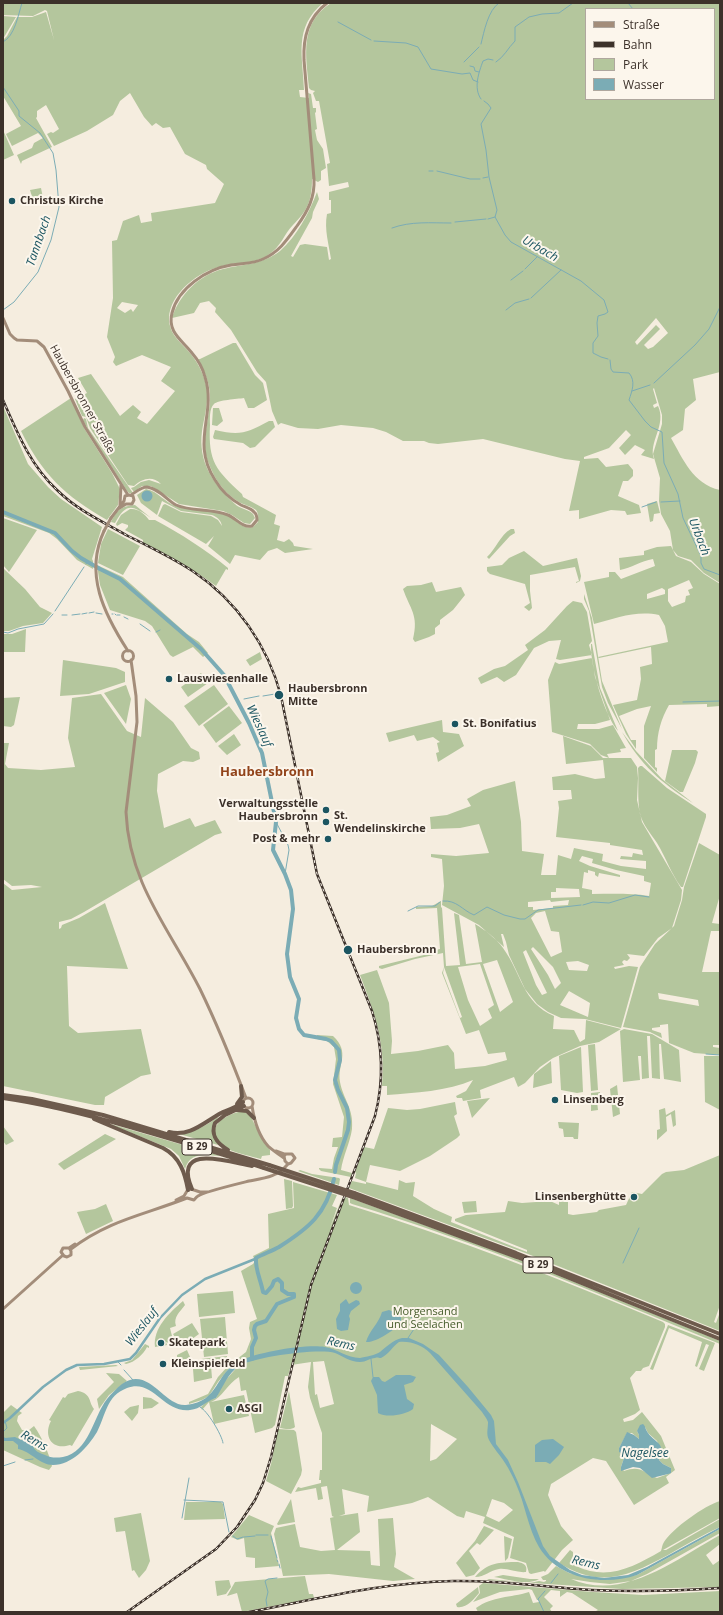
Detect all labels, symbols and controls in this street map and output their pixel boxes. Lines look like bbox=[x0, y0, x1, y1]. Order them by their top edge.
legend bbox=[585, 8, 715, 100]
text: Straße bbox=[623, 16, 660, 33]
text: Bahn bbox=[623, 36, 652, 53]
text: Park bbox=[623, 56, 648, 73]
text: Wasser bbox=[623, 76, 664, 93]
place label: Christus Kirche bbox=[20, 194, 103, 208]
marker: Christus Kirche bbox=[7, 196, 17, 206]
water label: Tannbach bbox=[24, 214, 54, 268]
water label: Urbach bbox=[520, 233, 560, 265]
street label: Haubersbronner Straße bbox=[47, 342, 117, 456]
water label: Urbach bbox=[685, 516, 713, 558]
place label: Lauswiesenhalle bbox=[177, 672, 268, 686]
marker: Lauswiesenhalle bbox=[164, 674, 174, 684]
place label: Haubersbronn Mitte bbox=[288, 682, 367, 708]
marker: Haubersbronn Mitte bbox=[273, 689, 285, 701]
water label: Wieslauf bbox=[243, 703, 275, 749]
place label: St. Bonifatius bbox=[463, 717, 536, 731]
marker: St. Bonifatius bbox=[450, 719, 460, 729]
district label: Haubersbronn bbox=[220, 764, 314, 780]
place label: Verwaltungsstelle Haubersbronn bbox=[219, 797, 318, 823]
marker: Verwaltungsstelle Haubersbronn bbox=[321, 805, 331, 815]
place label: St. Wendelinskirche bbox=[334, 809, 426, 835]
marker: St. Wendelinskirche bbox=[321, 817, 331, 827]
place label: Post & mehr bbox=[253, 832, 320, 846]
marker: Post & mehr bbox=[323, 834, 333, 844]
place label: Haubersbronn bbox=[357, 943, 436, 957]
marker: Haubersbronn bbox=[342, 944, 354, 956]
place label: Linsenberg bbox=[563, 1093, 624, 1107]
marker: Linsenberg bbox=[550, 1095, 560, 1105]
road number: B 29 bbox=[182, 1139, 212, 1155]
place label: Linsenberghütte bbox=[535, 1190, 626, 1204]
marker: Linsenberghütte bbox=[629, 1192, 639, 1202]
road number: B 29 bbox=[523, 1257, 553, 1273]
water label: Wieslauf bbox=[123, 1305, 161, 1349]
park label: Morgensand und Seelachen bbox=[387, 1305, 463, 1331]
water label: Rems bbox=[326, 1334, 356, 1354]
place label: Skatepark bbox=[169, 1336, 225, 1350]
marker: Skatepark bbox=[156, 1338, 166, 1348]
place label: Kleinspielfeld bbox=[171, 1357, 245, 1371]
marker: Kleinspielfeld bbox=[158, 1359, 168, 1369]
place label: ASGI bbox=[237, 1402, 262, 1416]
marker: ASGI bbox=[224, 1404, 234, 1414]
water label: Rems bbox=[18, 1428, 50, 1454]
water label: Nagelsee bbox=[621, 1447, 669, 1461]
water label: Rems bbox=[570, 1553, 602, 1573]

